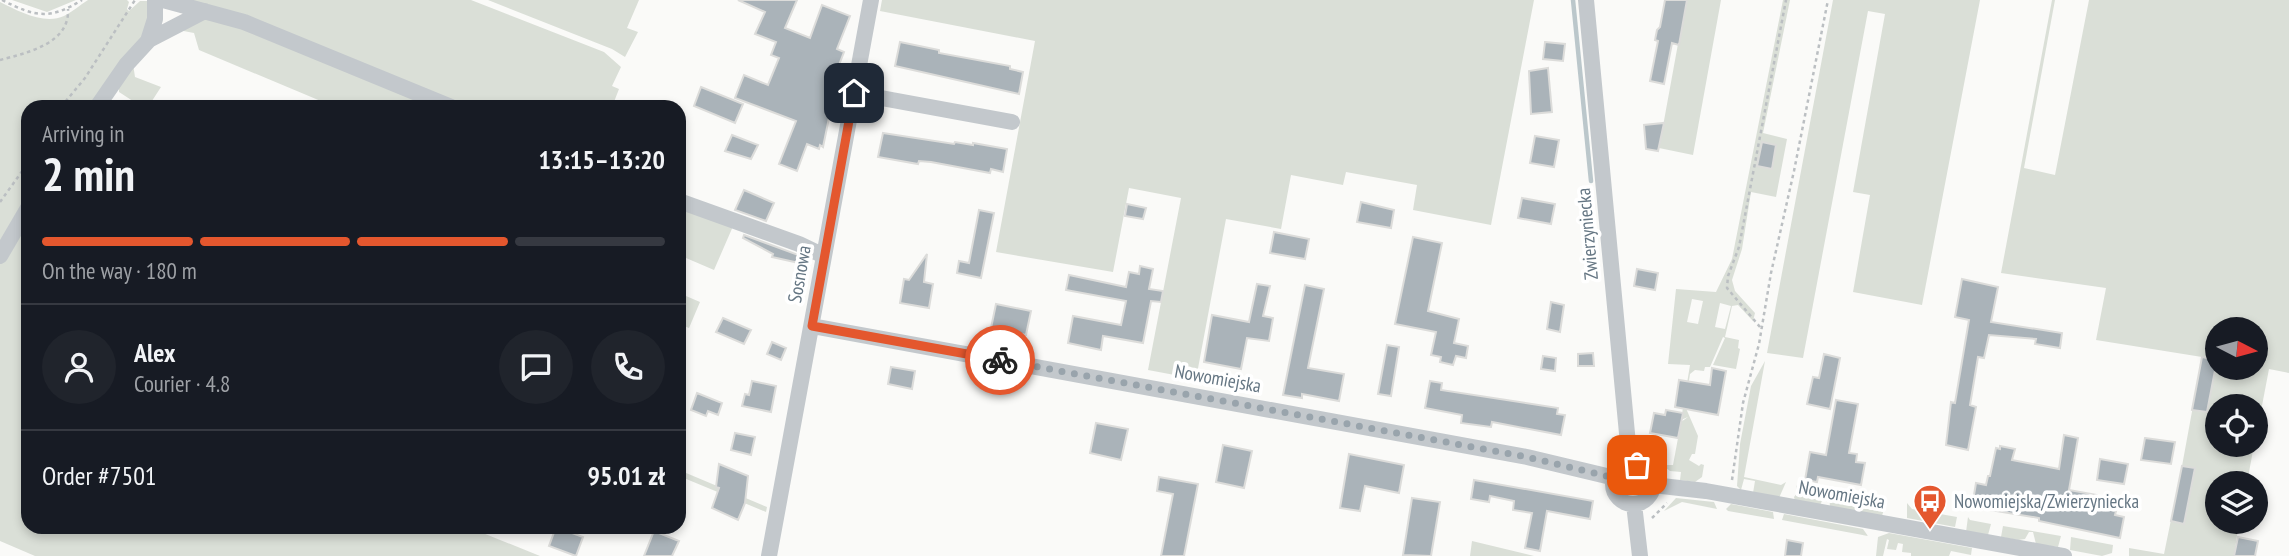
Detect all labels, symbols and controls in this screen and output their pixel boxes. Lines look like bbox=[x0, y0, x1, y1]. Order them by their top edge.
pin bbox=[824, 63, 884, 123]
icon: home bbox=[835, 74, 873, 112]
text: Arriving in bbox=[42, 119, 124, 148]
text: 13:15–13:20 bbox=[538, 143, 665, 176]
text: 2 min bbox=[42, 144, 135, 204]
street label: Zwierzyniecka bbox=[1571, 187, 1603, 281]
street label: Sosnowa bbox=[782, 243, 816, 305]
text: On the way · 180 m bbox=[42, 256, 197, 285]
north arrow bbox=[2205, 317, 2268, 380]
map controls bbox=[2205, 317, 2268, 534]
courier bbox=[965, 325, 1035, 395]
button: person bbox=[42, 330, 116, 404]
button: chat bbox=[499, 330, 573, 404]
button: phone bbox=[591, 330, 665, 404]
text: Alex bbox=[134, 336, 175, 369]
icon: bike bbox=[981, 341, 1019, 379]
street label: Nowomiejska bbox=[1173, 359, 1263, 397]
text: Courier · 4.8 bbox=[134, 369, 230, 398]
button: locate bbox=[2205, 394, 2268, 457]
pin bbox=[1607, 435, 1667, 495]
icon: bag bbox=[1618, 446, 1656, 484]
text: Order #7501 bbox=[42, 459, 157, 492]
text: 95.01 zł bbox=[588, 459, 665, 492]
button: layers bbox=[2205, 471, 2268, 534]
street label: Nowomiejska bbox=[1797, 475, 1887, 513]
bus stop icon: Nowomiejska/Zwierzyniecka bbox=[1911, 482, 1949, 531]
place label: Nowomiejska/Zwierzyniecka bbox=[1954, 489, 2139, 513]

